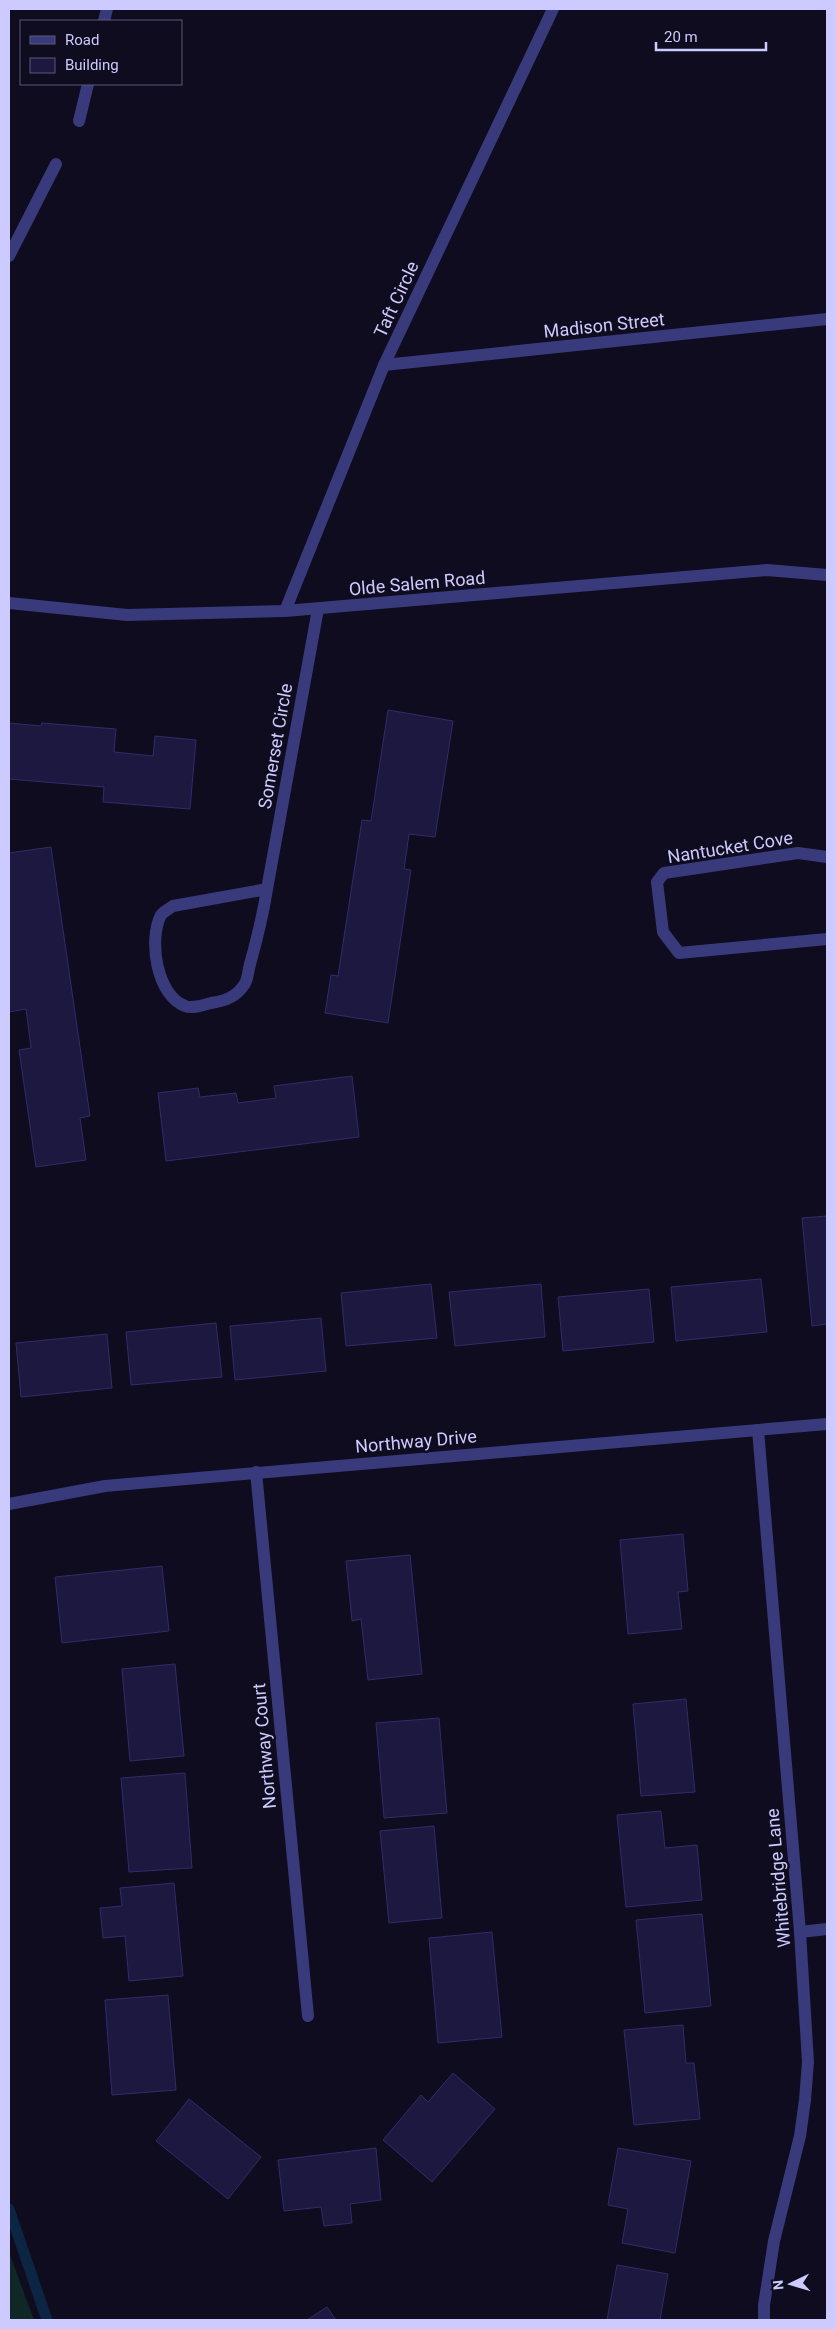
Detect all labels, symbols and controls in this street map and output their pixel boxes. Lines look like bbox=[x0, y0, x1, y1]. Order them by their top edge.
legend bbox=[20, 20, 182, 85]
scale bar bbox=[656, 20, 766, 52]
text: 20 m bbox=[664, 28, 698, 46]
text: Road bbox=[65, 31, 99, 49]
text: Building bbox=[65, 56, 119, 74]
street label: Taft Circle bbox=[369, 258, 423, 340]
street label: Madison Street bbox=[542, 308, 666, 342]
street label: Olde Salem Road bbox=[348, 567, 486, 599]
street label: Somerset Circle bbox=[254, 682, 296, 810]
street label: Nantucket Cove bbox=[666, 827, 794, 867]
street label: Northway Drive bbox=[354, 1425, 478, 1457]
street label: Northway Court bbox=[248, 1682, 280, 1810]
street label: Whitebridge Lane bbox=[761, 1808, 795, 1948]
north arrow bbox=[766, 2259, 816, 2309]
text: N bbox=[770, 2280, 786, 2291]

